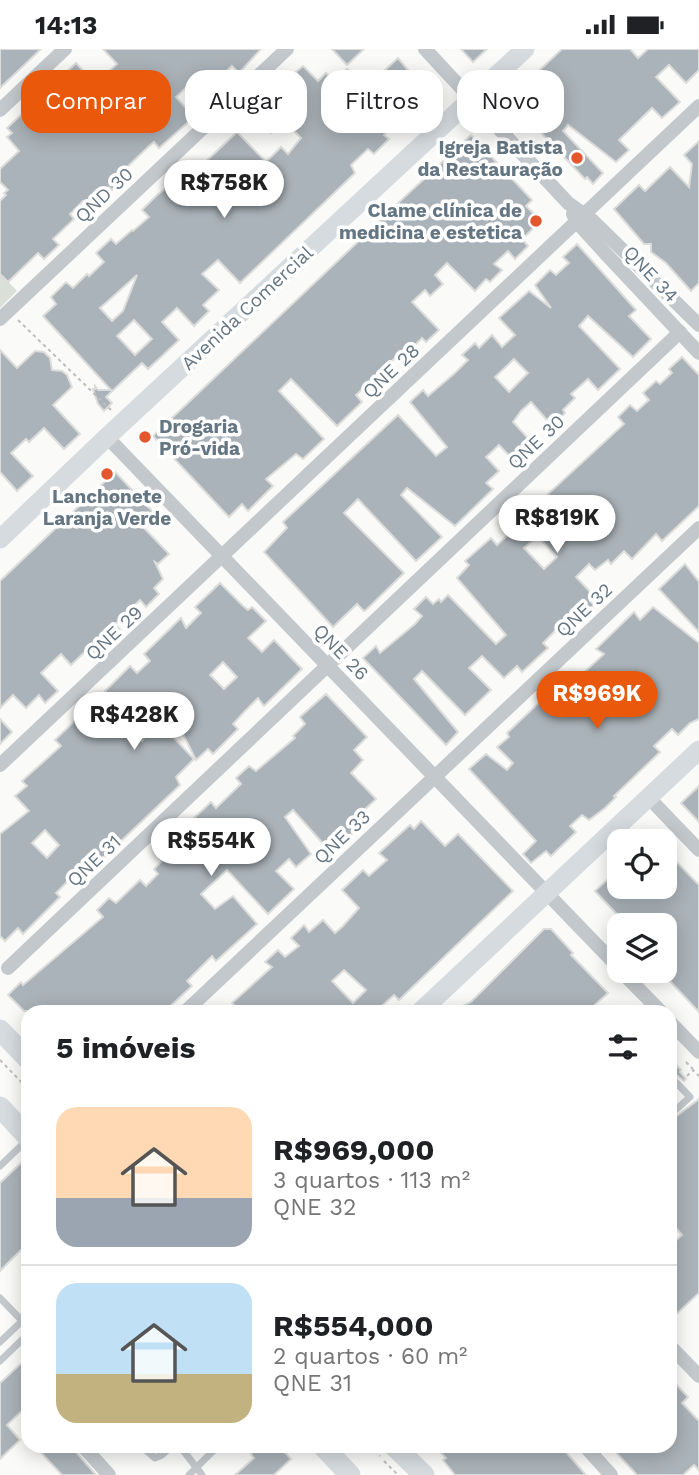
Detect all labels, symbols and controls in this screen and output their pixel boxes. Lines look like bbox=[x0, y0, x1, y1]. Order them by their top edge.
text: 14:13 bbox=[35, 10, 97, 40]
chip: Comprar bbox=[21, 70, 171, 133]
chip: Alugar bbox=[185, 70, 307, 133]
chip: Filtros bbox=[321, 70, 443, 133]
chip: Novo bbox=[457, 70, 564, 133]
place label: Igreja Batista da Restauração bbox=[417, 136, 563, 181]
marker: Igreja Batista da Restauração bbox=[569, 150, 585, 166]
pin: R$758K bbox=[167, 160, 281, 220]
street label: QND 30 bbox=[70, 162, 138, 228]
text: R$758K bbox=[180, 169, 268, 196]
place label: Clame clínica de medicina e estetica bbox=[339, 199, 522, 244]
marker: Clame clínica de medicina e estetica bbox=[528, 213, 544, 229]
street label: Avenida Comercial bbox=[176, 241, 318, 375]
street label: QNE 34 bbox=[619, 241, 683, 307]
street label: QNE 28 bbox=[358, 339, 424, 403]
street label: QNE 30 bbox=[503, 410, 569, 474]
place label: Drogaria Pró-vida bbox=[159, 415, 240, 460]
marker: Drogaria Pró-vida bbox=[137, 429, 153, 445]
marker: Lanchonete Laranja Verde bbox=[99, 466, 115, 482]
place label: Lanchonete Laranja Verde bbox=[43, 485, 171, 530]
pin: R$819K bbox=[500, 496, 614, 555]
text: R$819K bbox=[514, 504, 600, 531]
street label: QNE 32 bbox=[551, 578, 617, 642]
street label: QNE 29 bbox=[81, 601, 147, 665]
street label: QNE 26 bbox=[309, 619, 373, 685]
pin: R$969K bbox=[540, 671, 654, 731]
text: R$969K bbox=[552, 680, 642, 707]
pin: R$428K bbox=[77, 693, 191, 752]
text: R$428K bbox=[89, 701, 179, 728]
street label: QNE 33 bbox=[309, 805, 375, 869]
pin: R$554K bbox=[154, 819, 268, 878]
text: R$554K bbox=[167, 827, 255, 854]
map controls bbox=[607, 829, 677, 983]
button: locate bbox=[607, 829, 677, 899]
street label: QNE 31 bbox=[62, 830, 126, 892]
button: layers bbox=[607, 913, 677, 983]
icon: filters bbox=[604, 1028, 642, 1066]
text: 5 imóveis bbox=[56, 1030, 195, 1065]
text: R$969,000 bbox=[273, 1132, 435, 1167]
icon: home bbox=[112, 1135, 196, 1219]
text: 3 quartos · 113 m² bbox=[273, 1167, 470, 1194]
text: QNE 32 bbox=[273, 1194, 356, 1221]
text: R$554,000 bbox=[273, 1308, 434, 1343]
icon: home bbox=[112, 1311, 196, 1395]
text: 2 quartos · 60 m² bbox=[273, 1343, 467, 1370]
text: QNE 31 bbox=[273, 1370, 352, 1397]

